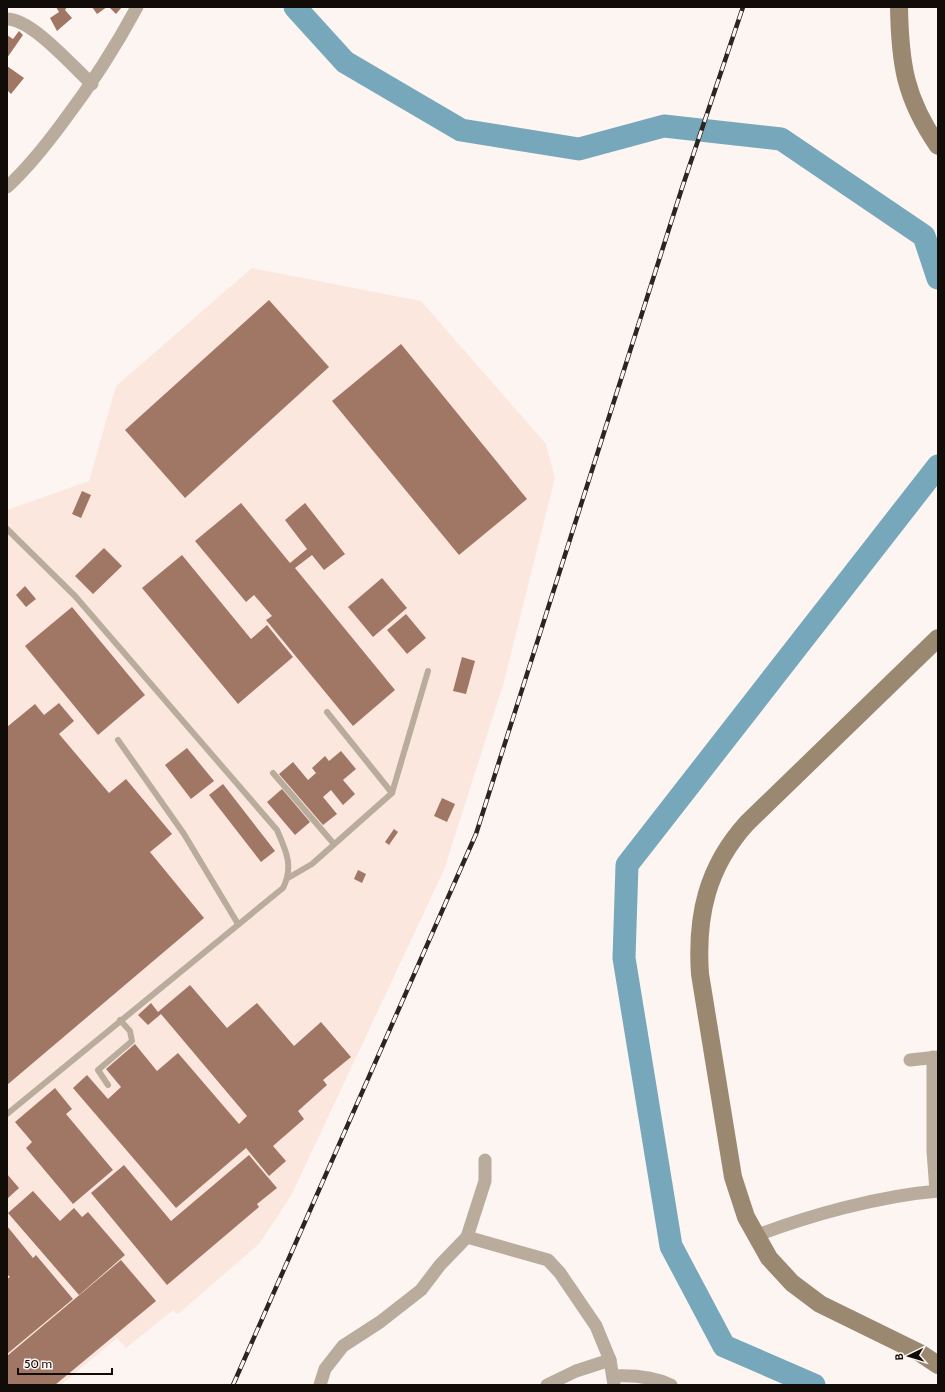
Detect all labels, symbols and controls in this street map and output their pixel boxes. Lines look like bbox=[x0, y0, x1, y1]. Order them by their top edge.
north arrow bbox=[889, 1336, 929, 1376]
scale bar bbox=[18, 1350, 112, 1376]
text: B bbox=[892, 1353, 906, 1361]
text: 50 m bbox=[24, 1356, 52, 1371]

